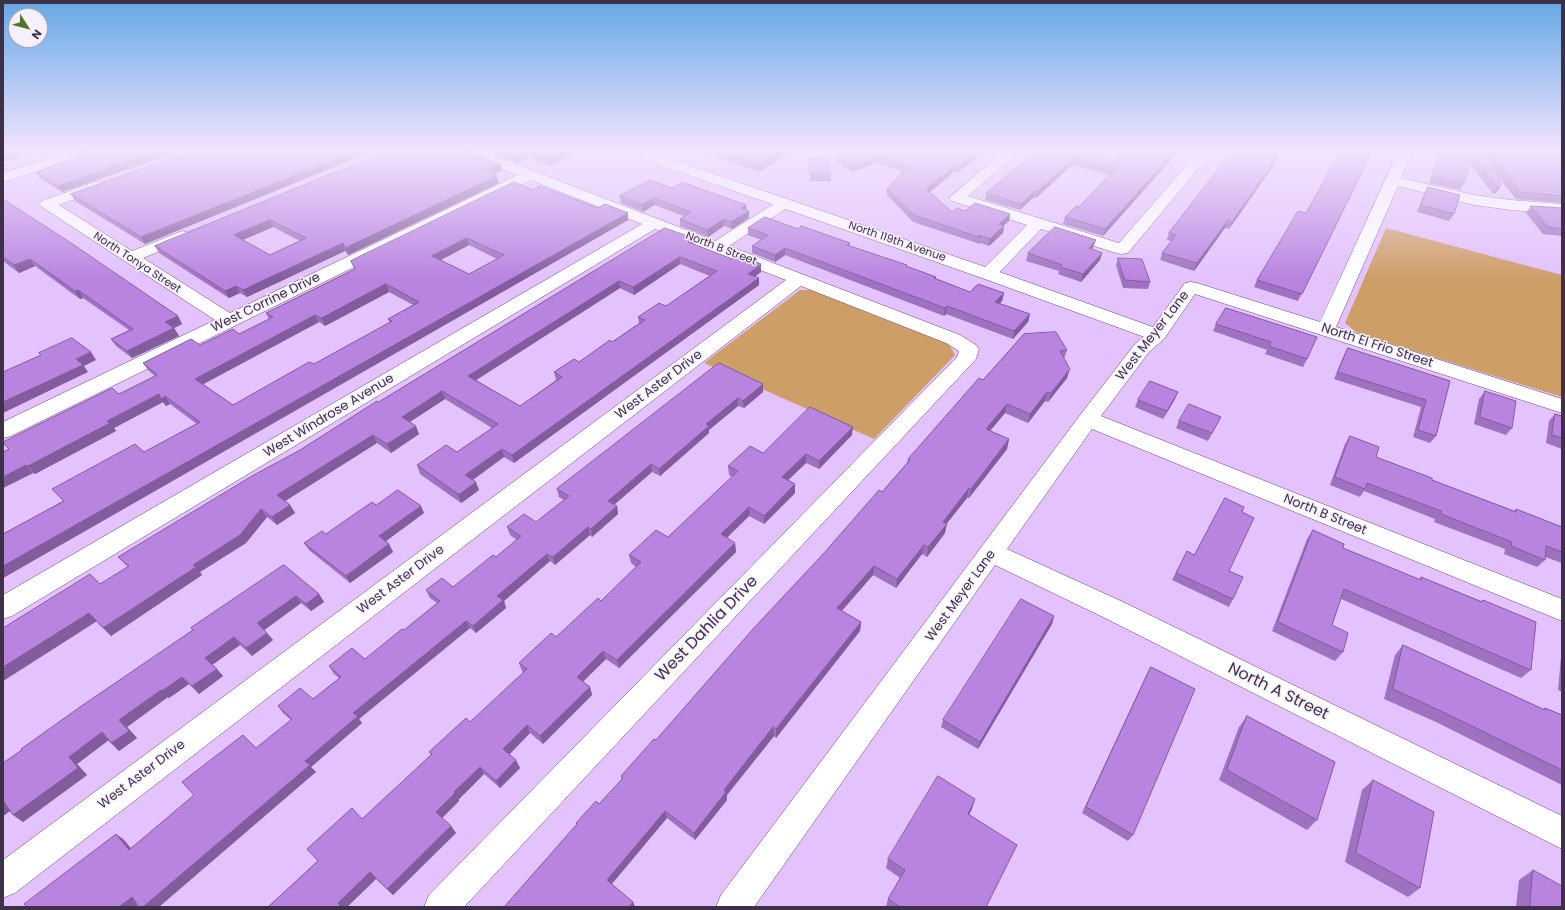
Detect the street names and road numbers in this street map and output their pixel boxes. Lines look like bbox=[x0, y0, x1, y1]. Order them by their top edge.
street label: North 119th Avenue bbox=[847, 219, 947, 265]
street label: North B Street bbox=[684, 229, 758, 269]
street label: North Tonya Street bbox=[91, 230, 183, 296]
street label: West Corrine Drive bbox=[209, 270, 323, 336]
street label: West Meyer Lane bbox=[1113, 288, 1193, 384]
street label: North El Frio Street bbox=[1319, 321, 1435, 371]
street label: West Aster Drive bbox=[612, 347, 706, 423]
street label: West Windrose Avenue bbox=[261, 371, 397, 461]
street label: North B Street bbox=[1281, 491, 1369, 539]
street label: West Aster Drive bbox=[354, 542, 448, 618]
street label: West Meyer Lane bbox=[923, 547, 999, 645]
street label: West Dahlia Drive bbox=[652, 572, 762, 686]
street label: North A Street bbox=[1224, 659, 1332, 725]
street label: West Aster Drive bbox=[95, 737, 189, 813]

